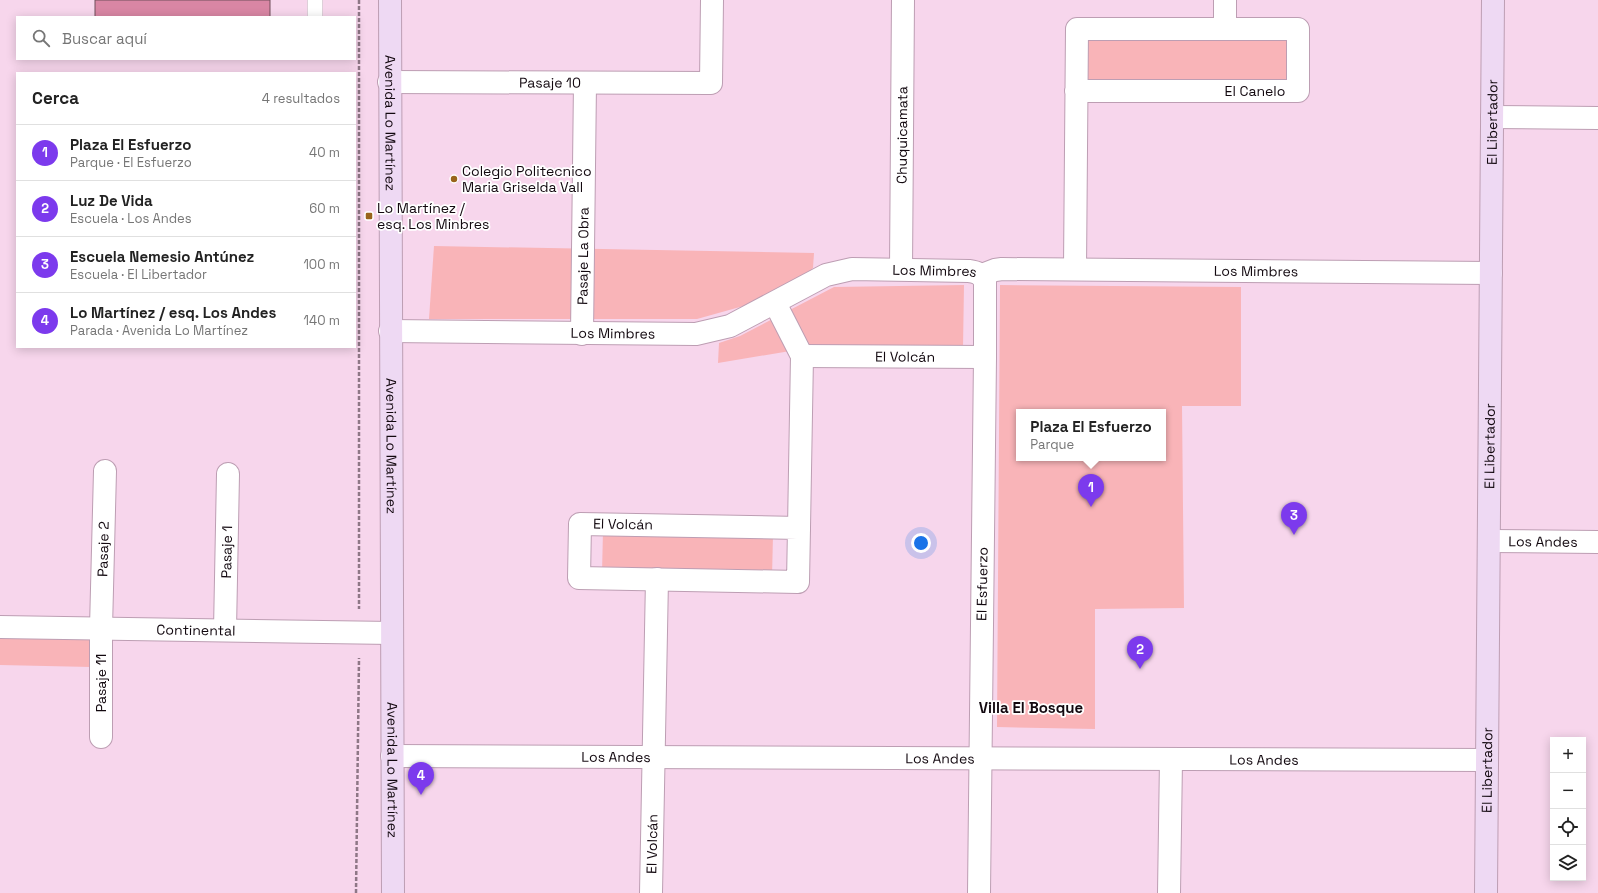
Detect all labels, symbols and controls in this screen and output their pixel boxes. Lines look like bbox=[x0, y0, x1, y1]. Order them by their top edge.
search box bbox=[16, 16, 356, 60]
icon: search bbox=[30, 27, 52, 49]
text: Buscar aquí bbox=[62, 29, 147, 48]
street label: Avenida Lo Martínez bbox=[381, 55, 400, 191]
street label: Pasaje 10 bbox=[519, 73, 581, 92]
street label: El Libertador bbox=[1483, 79, 1501, 165]
street label: El Canelo bbox=[1225, 82, 1285, 100]
street label: Chuquicamata bbox=[893, 86, 911, 184]
text: Cerca bbox=[32, 87, 79, 109]
text: 4 resultados bbox=[262, 90, 340, 107]
text: Plaza El Esfuerzo bbox=[70, 135, 191, 154]
text: 1 bbox=[42, 144, 48, 161]
text: 40 m bbox=[309, 144, 340, 161]
text: Parque · El Esfuerzo bbox=[70, 154, 192, 171]
place label: Colegio Politecnico Maria Griselda Vall bbox=[462, 162, 592, 196]
marker: Colegio Politecnico Maria Griselda Vall bbox=[449, 174, 459, 184]
text: Luz De Vida bbox=[70, 191, 153, 210]
place label: Lo Martínez / esq. Los Minbres bbox=[377, 199, 489, 233]
text: 2 bbox=[41, 200, 49, 217]
text: 60 m bbox=[309, 200, 340, 217]
street label: Pasaje La Obra bbox=[573, 207, 593, 305]
text: Escuela · Los Andes bbox=[70, 210, 192, 227]
marker: Lo Martínez / esq. Los Minbres bbox=[364, 211, 374, 221]
text: Escuela Nemesio Antúnez bbox=[70, 247, 254, 266]
text: 3 bbox=[41, 256, 49, 273]
text: 100 m bbox=[303, 256, 340, 273]
street label: Los Mimbres bbox=[892, 261, 979, 281]
street label: Los Mimbres bbox=[1214, 262, 1298, 280]
text: Escuela · El Libertador bbox=[70, 266, 207, 283]
text: Lo Martínez / esq. Los Andes bbox=[70, 303, 276, 322]
text: 4 bbox=[41, 312, 49, 329]
text: 140 m bbox=[304, 312, 340, 329]
text: Parada · Avenida Lo Martínez bbox=[70, 322, 248, 339]
street label: Los Mimbres bbox=[571, 324, 655, 343]
street label: El Volcán bbox=[875, 347, 935, 366]
street label: Avenida Lo Martínez bbox=[382, 378, 401, 514]
street label: El Libertador bbox=[1480, 403, 1499, 489]
popup bbox=[1016, 409, 1166, 461]
text: Plaza El Esfuerzo bbox=[1030, 417, 1152, 436]
text: Parque bbox=[1030, 436, 1074, 453]
pin: 1 bbox=[1078, 474, 1104, 507]
pin: 3 bbox=[1281, 502, 1307, 535]
street label: El Volcán bbox=[593, 514, 653, 534]
street label: Pasaje 2 bbox=[93, 521, 113, 577]
street label: Pasaje 1 bbox=[217, 525, 236, 579]
street label: Los Andes bbox=[1508, 532, 1578, 551]
your location bbox=[911, 533, 931, 553]
street label: El Esfuerzo bbox=[972, 547, 992, 621]
street label: Continental bbox=[156, 620, 236, 640]
pin: 2 bbox=[1127, 636, 1153, 669]
street label: Pasaje 11 bbox=[92, 654, 110, 712]
district label: Villa El Bosque bbox=[979, 698, 1083, 717]
street label: Avenida Lo Martínez bbox=[383, 702, 402, 838]
street label: El Libertador bbox=[1478, 727, 1496, 813]
map controls bbox=[1550, 737, 1586, 881]
button: + bbox=[1550, 737, 1586, 773]
street label: Los Andes bbox=[581, 748, 651, 766]
street label: Los Andes bbox=[905, 749, 975, 768]
street label: Los Andes bbox=[1229, 751, 1299, 769]
pin: 4 bbox=[408, 762, 434, 795]
button: − bbox=[1550, 773, 1586, 809]
button: locate bbox=[1550, 809, 1586, 845]
street label: El Volcán bbox=[642, 814, 662, 874]
button: layers bbox=[1550, 845, 1586, 881]

